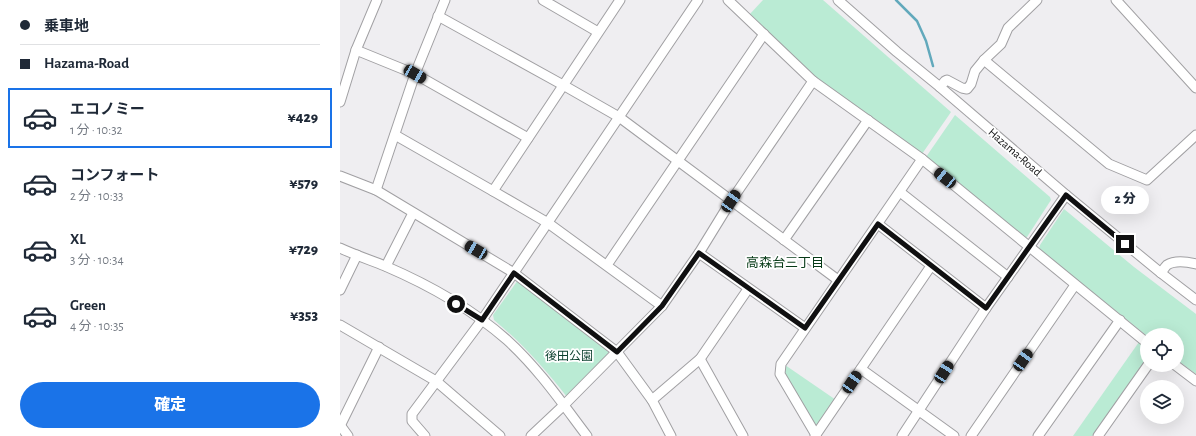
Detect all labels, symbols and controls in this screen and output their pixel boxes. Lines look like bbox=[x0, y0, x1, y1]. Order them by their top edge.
text: 乗車地 bbox=[44, 19, 89, 34]
text: Hazama-Road bbox=[44, 56, 129, 71]
car bbox=[402, 63, 428, 85]
icon: car bbox=[22, 100, 58, 136]
text: エコノミー bbox=[70, 102, 145, 117]
text: ¥429 bbox=[288, 110, 318, 125]
text: 1 分 · 10:32 bbox=[70, 124, 122, 137]
street label: Hazama-Road bbox=[986, 126, 1044, 178]
icon: car bbox=[22, 166, 58, 202]
car bbox=[932, 166, 958, 190]
text: コンフォート bbox=[70, 168, 160, 183]
text: ¥579 bbox=[289, 176, 318, 191]
callout: 2 分 bbox=[1101, 186, 1149, 214]
car bbox=[719, 188, 743, 214]
text: 2 分 · 10:33 bbox=[70, 190, 123, 203]
text: 2 分 bbox=[1114, 193, 1136, 206]
icon: car bbox=[22, 232, 58, 268]
text: XL bbox=[70, 232, 86, 247]
route end bbox=[1116, 235, 1134, 253]
car bbox=[463, 239, 489, 261]
text: ¥729 bbox=[289, 242, 318, 257]
text: 3 分 · 10:34 bbox=[70, 254, 124, 267]
district label: 高森台三丁目 bbox=[746, 256, 824, 270]
route start bbox=[447, 295, 465, 313]
icon: car bbox=[22, 298, 58, 334]
text: Green bbox=[70, 298, 106, 313]
text: ¥353 bbox=[290, 308, 318, 323]
text: 4 分 · 10:35 bbox=[70, 320, 124, 333]
map controls bbox=[1140, 328, 1184, 424]
button: locate bbox=[1140, 328, 1184, 372]
car bbox=[1011, 347, 1035, 373]
park label: 後田公園 bbox=[545, 349, 593, 362]
car bbox=[932, 359, 956, 385]
car bbox=[840, 369, 864, 395]
button: layers bbox=[1140, 380, 1184, 424]
button: 確定 bbox=[20, 382, 320, 428]

